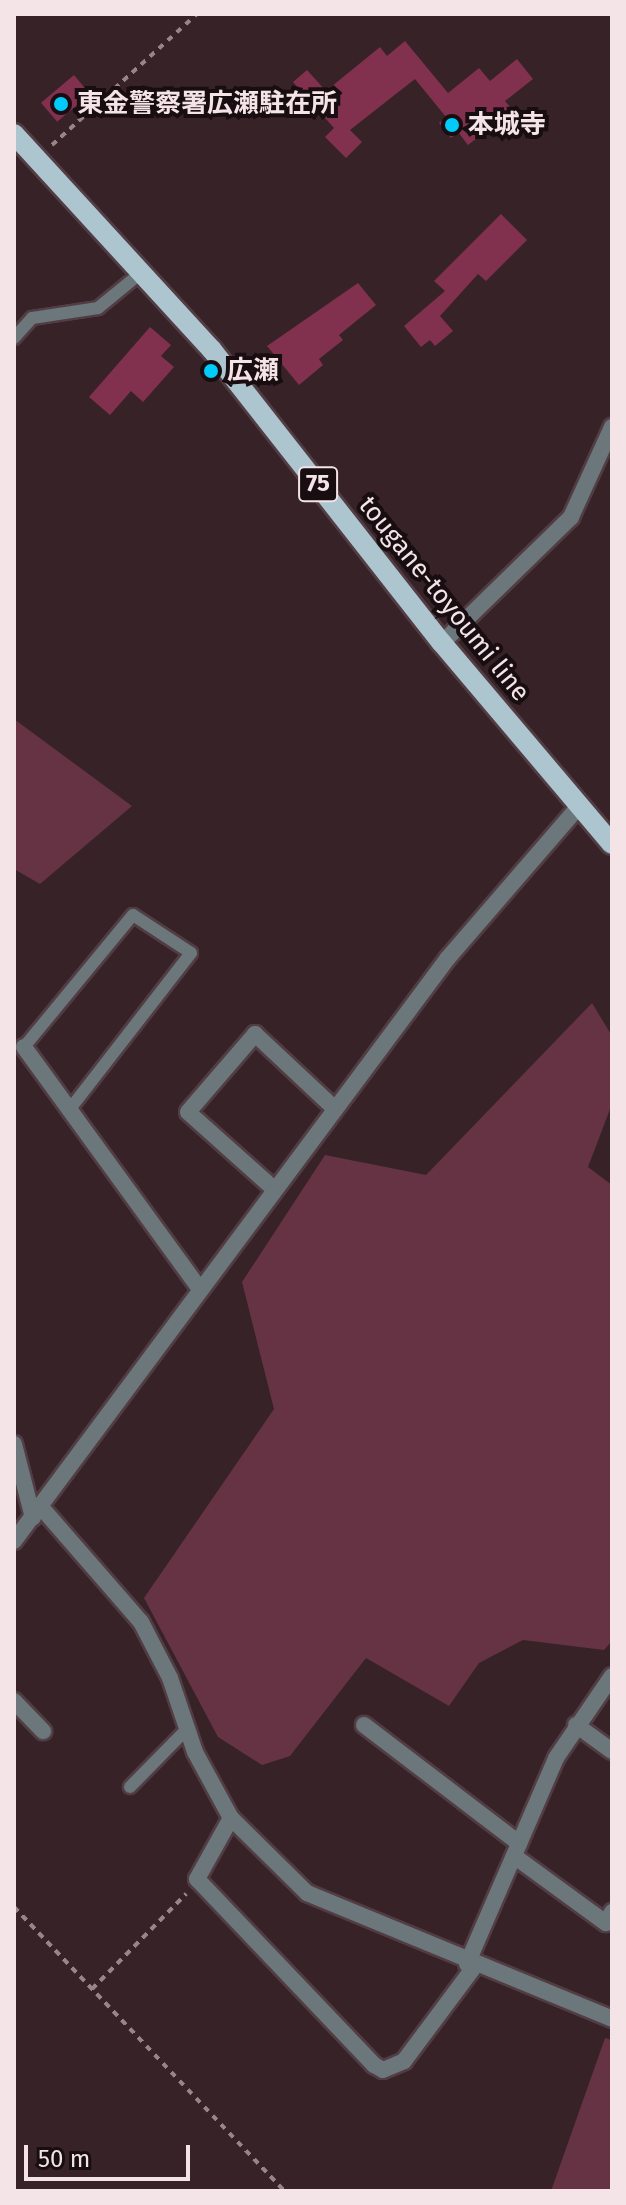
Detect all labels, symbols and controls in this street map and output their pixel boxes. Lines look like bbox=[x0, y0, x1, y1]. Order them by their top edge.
place label: 東金警察署広瀬駐在所 bbox=[77, 88, 337, 120]
marker: 東金警察署広瀬駐在所 bbox=[52, 95, 70, 113]
place label: 本城寺 bbox=[468, 109, 546, 141]
marker: 本城寺 bbox=[443, 116, 461, 134]
place label: 広瀬 bbox=[227, 355, 279, 387]
marker: 広瀬 bbox=[202, 362, 220, 380]
road number: 75 bbox=[298, 464, 338, 504]
street label: tougane-toyoumi line bbox=[352, 490, 536, 708]
scale bar bbox=[28, 2129, 194, 2179]
text: 50 m bbox=[38, 2145, 90, 2173]

